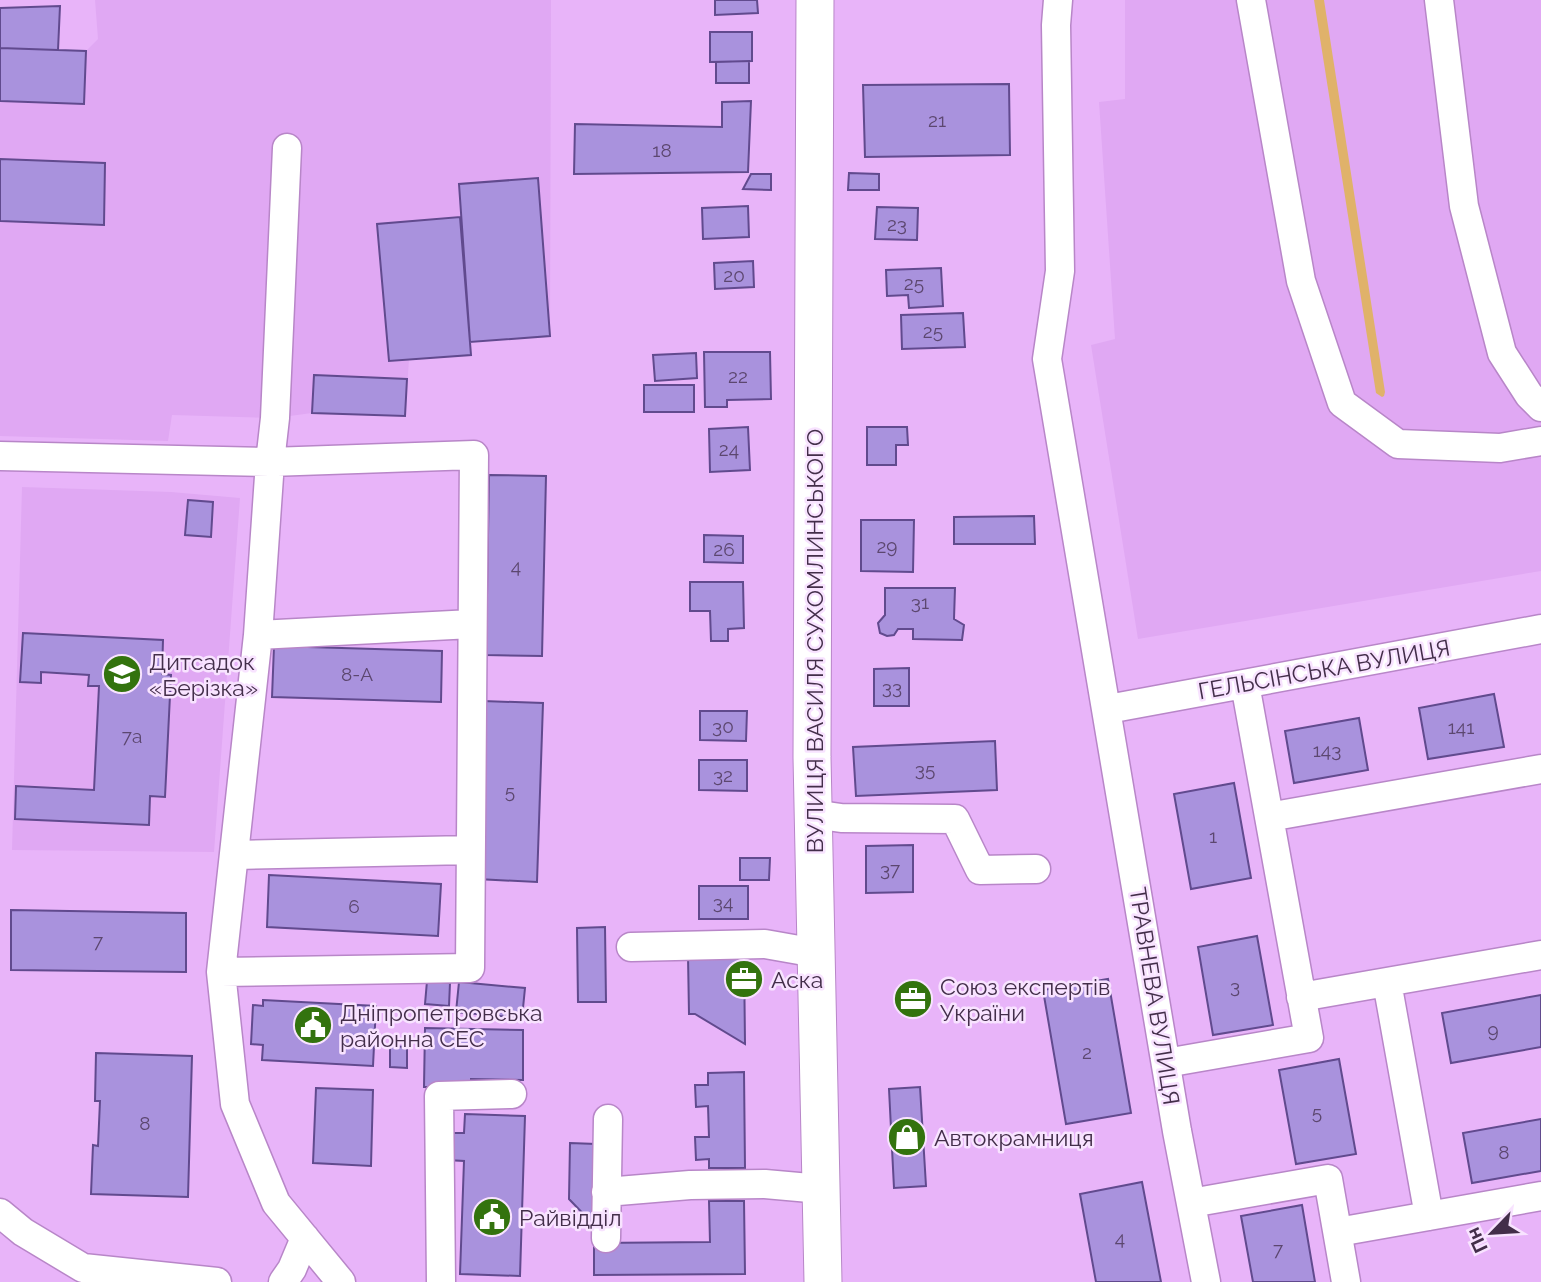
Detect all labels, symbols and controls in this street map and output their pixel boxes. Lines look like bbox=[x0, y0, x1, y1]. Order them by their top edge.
house number: 21 bbox=[928, 109, 946, 131]
house number: 18 bbox=[652, 139, 672, 161]
house number: 23 bbox=[887, 213, 907, 235]
house number: 20 bbox=[723, 264, 745, 286]
house number: 25 bbox=[904, 272, 924, 294]
house number: 25 bbox=[923, 320, 943, 342]
house number: 22 bbox=[728, 365, 748, 387]
street label: ВУЛИЦЯ ВАСИЛЯ СУХОМЛИНСЬКОГО bbox=[801, 429, 828, 853]
house number: 24 bbox=[719, 438, 739, 460]
house number: 29 bbox=[876, 535, 898, 557]
house number: 26 bbox=[713, 538, 735, 560]
house number: 4 bbox=[511, 555, 521, 577]
house number: 31 bbox=[911, 591, 929, 613]
street label: ГЕЛЬСІНСЬКА ВУЛИЦЯ bbox=[1196, 634, 1452, 704]
place label: Дитсадок «Берізка» bbox=[149, 648, 258, 701]
school or university icon: Дитсадок «Берізка» bbox=[101, 653, 143, 695]
house number: 8-А bbox=[341, 663, 373, 685]
house number: 33 bbox=[882, 676, 902, 698]
house number: 30 bbox=[712, 715, 734, 737]
house number: 141 bbox=[1448, 716, 1474, 738]
house number: 7а bbox=[122, 725, 142, 747]
house number: 143 bbox=[1313, 739, 1341, 761]
house number: 35 bbox=[915, 758, 935, 780]
house number: 32 bbox=[713, 764, 733, 786]
house number: 5 bbox=[505, 780, 515, 802]
house number: 1 bbox=[1209, 825, 1217, 847]
house number: 37 bbox=[880, 858, 900, 880]
street label: ТРАВНЕВА ВУЛИЦЯ bbox=[1124, 885, 1186, 1107]
house number: 34 bbox=[713, 891, 733, 913]
house number: 6 bbox=[348, 895, 360, 917]
house number: 7 bbox=[93, 930, 103, 952]
office icon: Аска bbox=[723, 958, 765, 1000]
place label: Аска bbox=[771, 966, 823, 993]
place label: Союз експертів України bbox=[940, 973, 1110, 1026]
house number: 3 bbox=[1230, 975, 1240, 997]
office icon: Союз експертів України bbox=[892, 978, 934, 1020]
place label: Дніпропетровська районна СЕС bbox=[340, 999, 543, 1052]
public building icon: Дніпропетровська районна СЕС bbox=[292, 1004, 334, 1046]
house number: 9 bbox=[1487, 1019, 1499, 1041]
house number: 2 bbox=[1082, 1041, 1092, 1063]
house number: 5 bbox=[1312, 1101, 1322, 1123]
house number: 8 bbox=[139, 1112, 151, 1134]
shop icon: Автокрамниця bbox=[886, 1116, 928, 1158]
place label: Автокрамниця bbox=[934, 1124, 1094, 1151]
house number: 8 bbox=[1498, 1141, 1510, 1163]
public building icon: Райвідділ bbox=[471, 1196, 513, 1238]
north arrow bbox=[1457, 1198, 1527, 1268]
place label: Райвідділ bbox=[519, 1204, 621, 1231]
text: Пн bbox=[1461, 1224, 1492, 1256]
house number: 4 bbox=[1115, 1227, 1125, 1249]
house number: 7 bbox=[1273, 1238, 1283, 1260]

